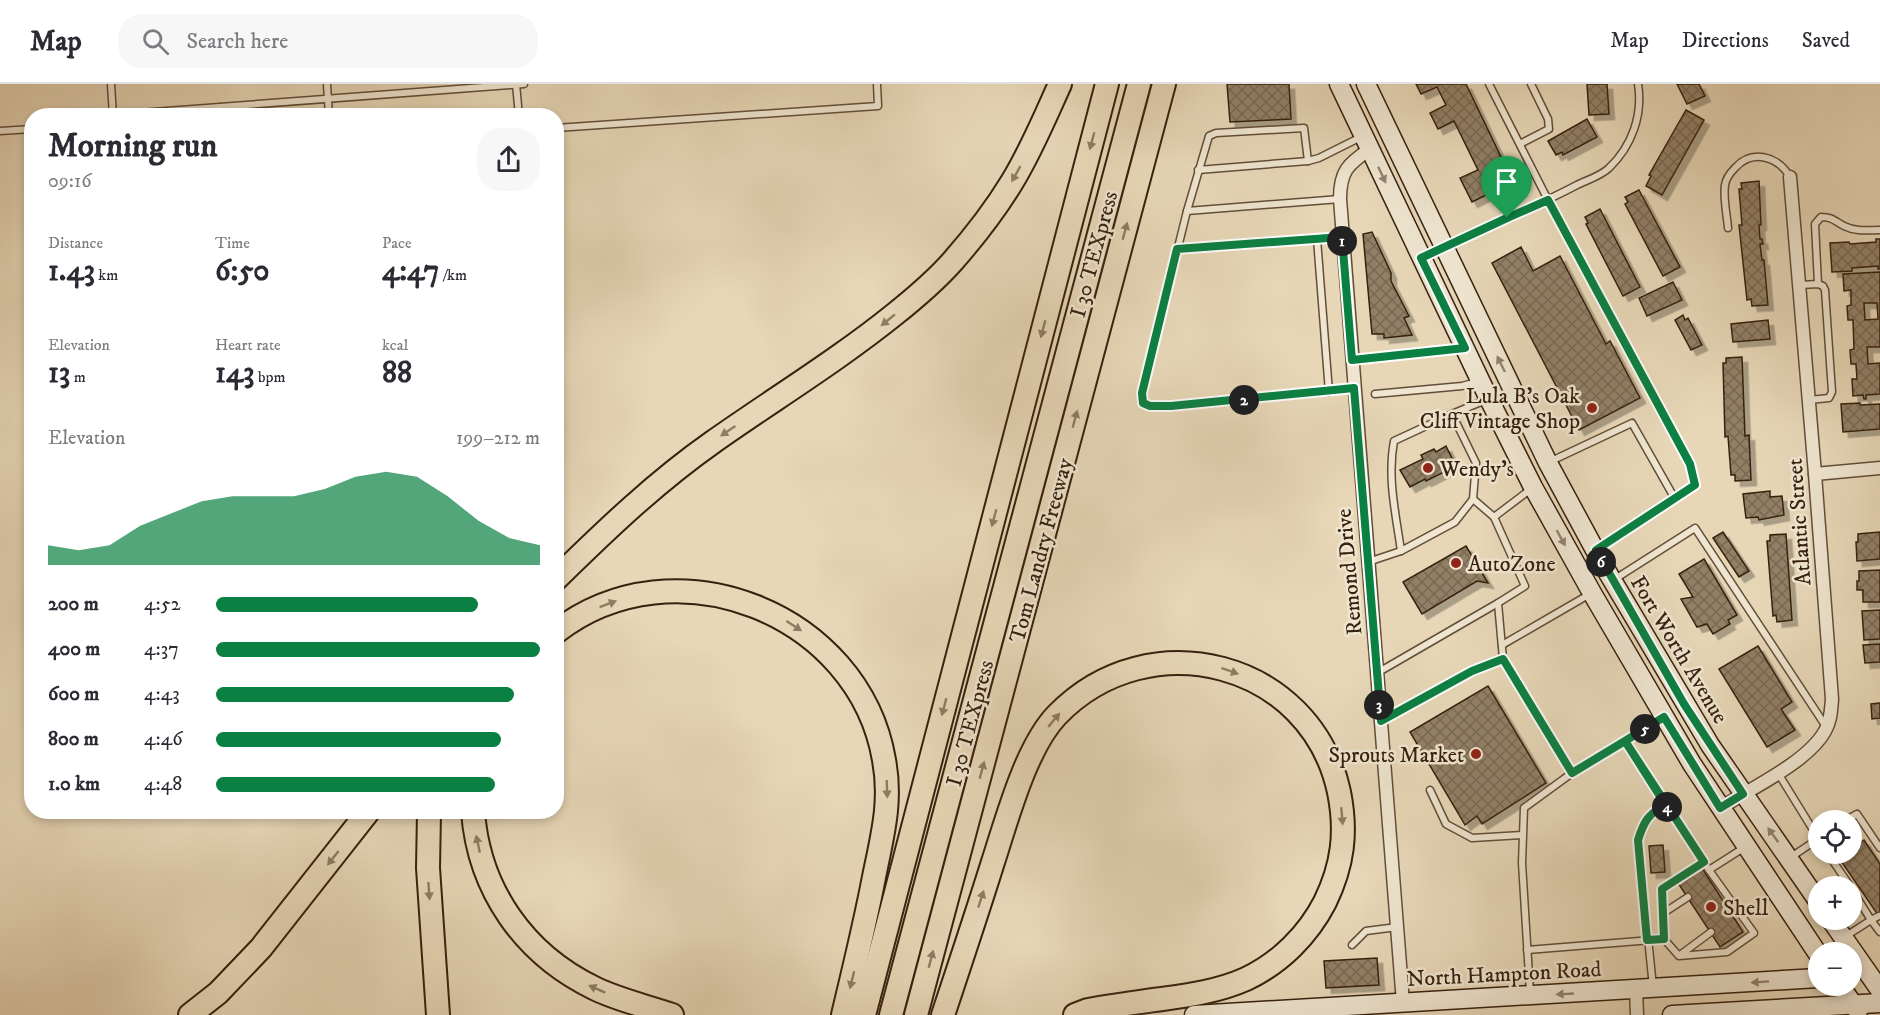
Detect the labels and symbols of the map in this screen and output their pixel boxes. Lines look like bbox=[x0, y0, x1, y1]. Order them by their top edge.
one-way arrow bbox=[1087, 132, 1096, 150]
pin bbox=[1481, 156, 1532, 218]
one-way arrow bbox=[1011, 166, 1021, 183]
one-way arrow bbox=[1378, 166, 1387, 183]
street label: I 30 TEXpress bbox=[1065, 188, 1124, 321]
one-way arrow bbox=[1121, 222, 1131, 240]
pin: 1 bbox=[1327, 226, 1357, 256]
one-way arrow bbox=[880, 313, 896, 326]
one-way arrow bbox=[1038, 320, 1047, 338]
one-way arrow bbox=[1496, 355, 1506, 373]
place label: Lula B's Oak Cliff Vintage Shop bbox=[1420, 383, 1580, 435]
pin: 2 bbox=[1229, 385, 1259, 415]
marker: Lula B's Oak Cliff Vintage Shop bbox=[1585, 401, 1599, 415]
one-way arrow bbox=[1071, 410, 1080, 428]
one-way arrow bbox=[721, 425, 737, 437]
street label: Tom Landry Freeway bbox=[1004, 455, 1079, 646]
place label: Wendy's bbox=[1439, 456, 1514, 483]
street label: Atlantic Street bbox=[1782, 457, 1817, 586]
marker: Wendy's bbox=[1421, 461, 1435, 475]
street label: Remond Drive bbox=[1331, 507, 1368, 636]
one-way arrow bbox=[988, 509, 998, 527]
one-way arrow bbox=[1556, 530, 1567, 546]
pin: 6 bbox=[1586, 547, 1616, 577]
place label: AutoZone bbox=[1468, 551, 1556, 578]
marker: AutoZone bbox=[1449, 556, 1463, 570]
street label: Fort Worth Avenue bbox=[1624, 571, 1734, 729]
one-way arrow bbox=[599, 599, 617, 609]
one-way arrow bbox=[786, 621, 802, 632]
street label: I 30 TEXpress bbox=[941, 657, 1000, 790]
one-way arrow bbox=[1221, 667, 1239, 676]
pin: 3 bbox=[1364, 690, 1394, 720]
one-way arrow bbox=[939, 697, 949, 716]
one-way arrow bbox=[1047, 712, 1060, 728]
pin: 5 bbox=[1630, 714, 1660, 744]
place label: Sprouts Market bbox=[1328, 742, 1464, 769]
marker: Sprouts Market bbox=[1469, 747, 1483, 761]
one-way arrow bbox=[977, 761, 987, 779]
one-way arrow bbox=[882, 779, 892, 798]
pin: 4 bbox=[1652, 792, 1682, 822]
one-way arrow bbox=[1338, 807, 1347, 826]
one-way arrow bbox=[1767, 828, 1779, 843]
one-way arrow bbox=[473, 834, 482, 853]
one-way arrow bbox=[326, 850, 339, 866]
one-way arrow bbox=[424, 881, 434, 900]
one-way arrow bbox=[977, 890, 986, 908]
place label: Shell bbox=[1723, 895, 1769, 922]
marker: Shell bbox=[1704, 900, 1718, 914]
one-way arrow bbox=[927, 949, 936, 967]
street label: North Hampton Road bbox=[1406, 956, 1602, 993]
one-way arrow bbox=[846, 971, 856, 989]
one-way arrow bbox=[1750, 977, 1769, 987]
one-way arrow bbox=[588, 983, 606, 993]
one-way arrow bbox=[1555, 989, 1574, 998]

